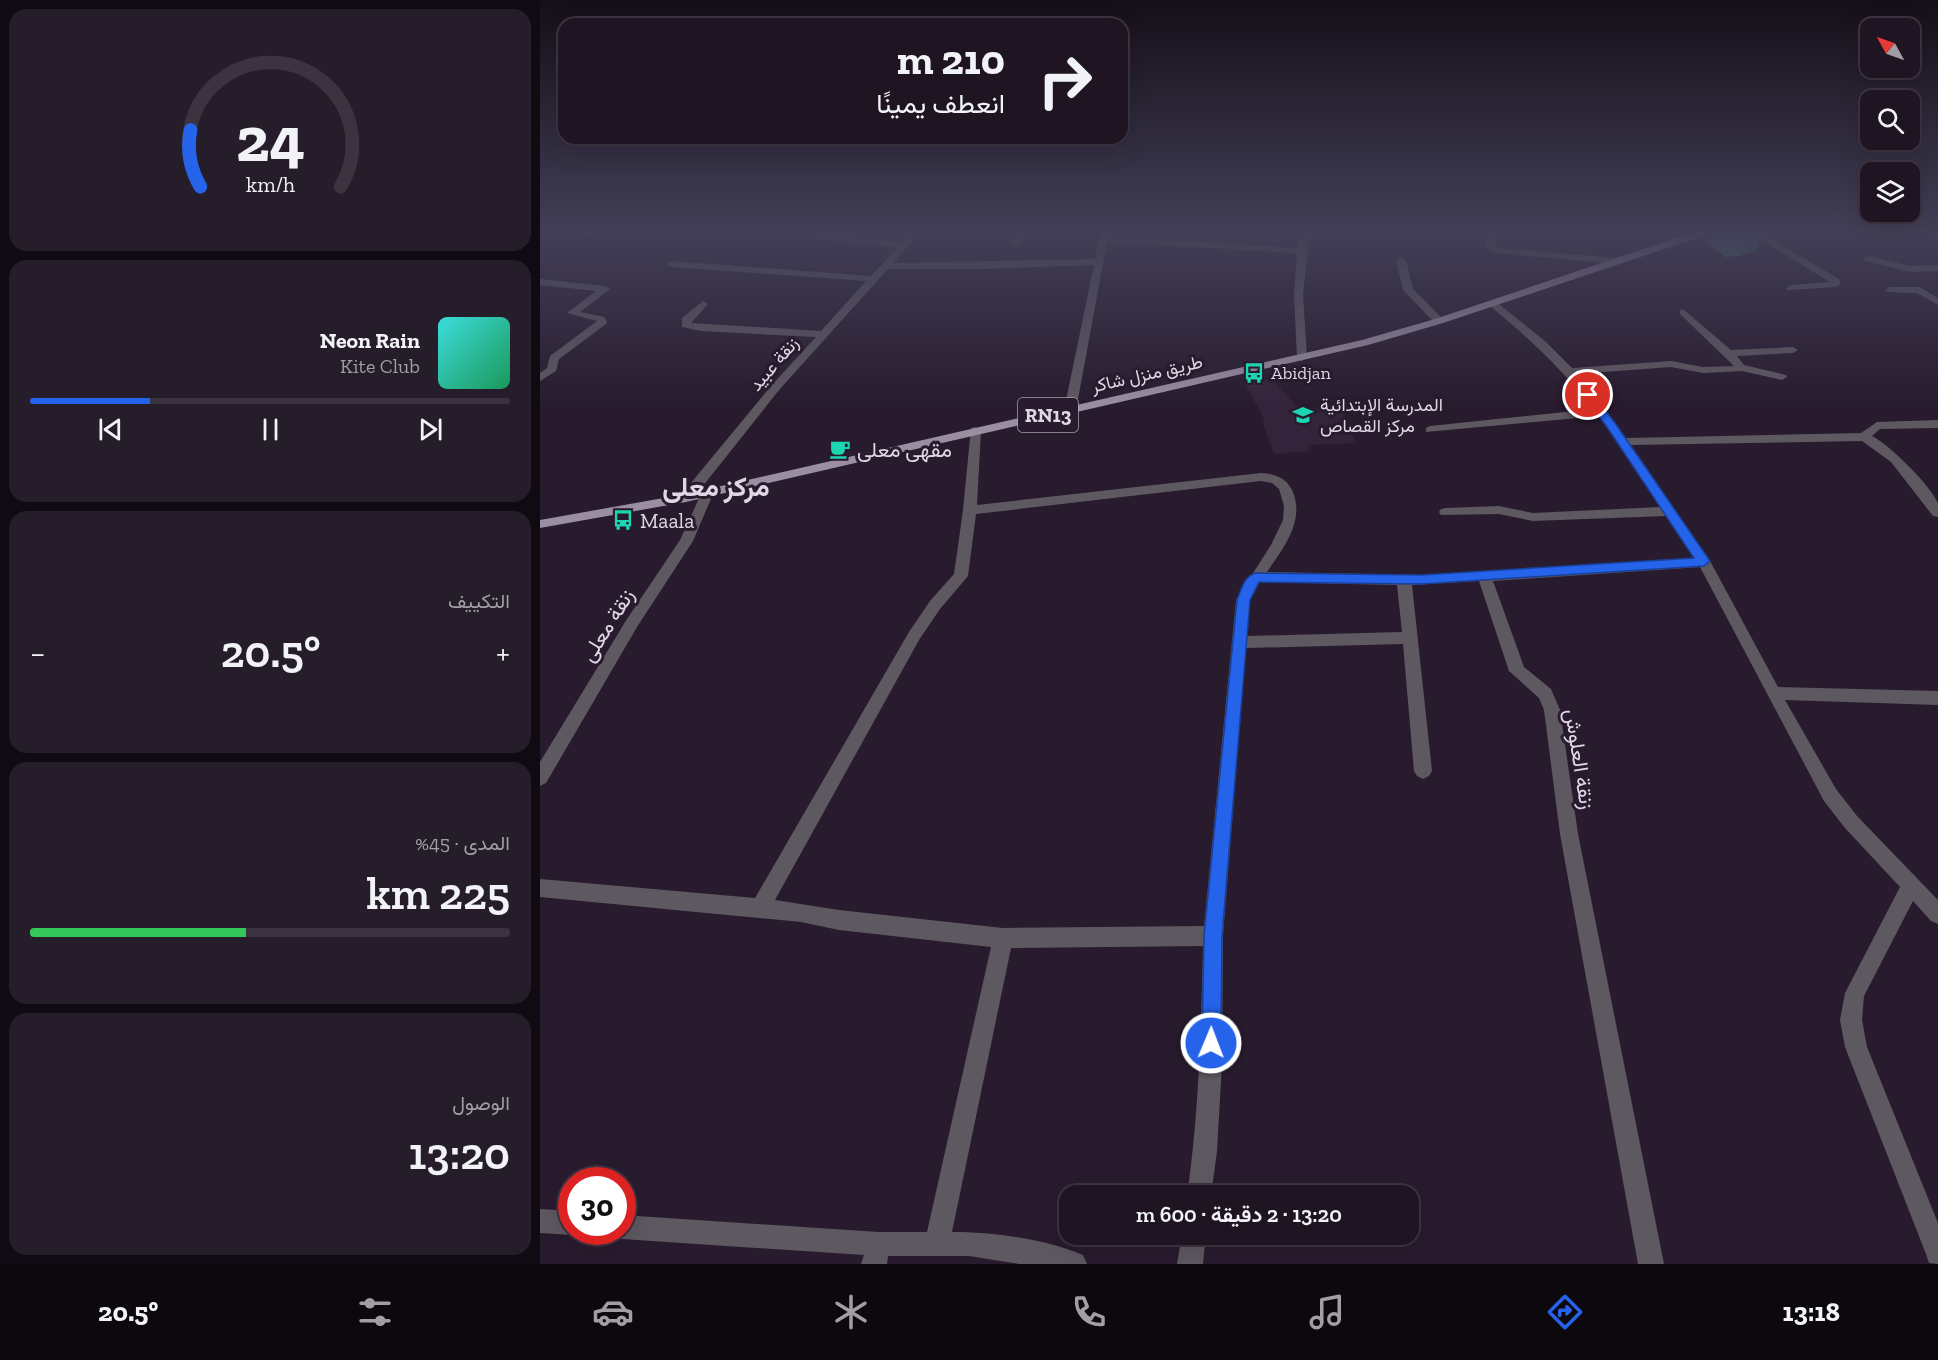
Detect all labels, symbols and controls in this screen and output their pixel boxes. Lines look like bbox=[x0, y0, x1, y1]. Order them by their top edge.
north arrow bbox=[1860, 18, 1920, 78]
map controls bbox=[1860, 18, 1920, 222]
text: 210 m bbox=[897, 34, 1005, 85]
icon: right bbox=[1026, 42, 1104, 120]
text: انعطف يمينًا bbox=[876, 88, 1005, 120]
button: search bbox=[1860, 90, 1920, 150]
text: 24 bbox=[235, 102, 305, 177]
button: layers bbox=[1860, 162, 1920, 222]
text: km/h bbox=[246, 172, 294, 197]
text: Neon Rain bbox=[320, 327, 420, 354]
street label: زنقة عبيد bbox=[745, 333, 803, 395]
street label: طريق منزل شاكر bbox=[1088, 350, 1205, 398]
text: Kite Club bbox=[340, 354, 420, 378]
bus stop icon: Abidjan bbox=[1242, 361, 1266, 385]
place label: Abidjan bbox=[1271, 362, 1331, 384]
pin bbox=[1562, 369, 1613, 420]
icon: arrive bbox=[1571, 378, 1604, 411]
place label: المدرسة الإبتدائية مركز القصاص bbox=[1320, 394, 1443, 437]
road number: RN13 bbox=[1018, 398, 1078, 432]
school or university icon: المدرسة الإبتدائية مركز القصاص bbox=[1291, 403, 1315, 427]
icon: previous bbox=[94, 413, 127, 446]
icon: pause bbox=[254, 413, 287, 446]
icon: next bbox=[414, 413, 447, 446]
cafe icon: مقهى معلى bbox=[828, 437, 852, 461]
place label: مقهى معلى bbox=[857, 437, 952, 463]
district label: مركز معلى bbox=[662, 471, 770, 504]
bus stop icon: Maala bbox=[611, 508, 635, 532]
place label: Maala bbox=[640, 508, 694, 533]
street label: زنقة معلى bbox=[575, 584, 640, 667]
text: التكييف bbox=[448, 589, 510, 613]
text: 20.5° bbox=[221, 625, 321, 679]
text: − bbox=[30, 633, 45, 672]
text: + bbox=[496, 633, 510, 672]
street label: زنقة العلوش bbox=[1559, 707, 1600, 811]
text: المدى · 45% bbox=[415, 831, 510, 855]
text: 225 km bbox=[366, 867, 510, 921]
position arrow bbox=[1179, 1011, 1243, 1075]
text: الوصول bbox=[452, 1091, 510, 1115]
text: 13:20 bbox=[408, 1127, 510, 1181]
speed limit sign: 30 bbox=[558, 1167, 636, 1245]
text: 13:20 · 2 دقيقة · 600 m bbox=[1136, 1201, 1342, 1228]
icon: filters bbox=[354, 1291, 396, 1333]
icon: car bbox=[592, 1291, 634, 1333]
icon: climate bbox=[830, 1291, 872, 1333]
icon: phone bbox=[1068, 1291, 1110, 1333]
icon: music bbox=[1306, 1291, 1348, 1333]
icon: directions bbox=[1544, 1291, 1586, 1333]
text: 20.5° bbox=[98, 1296, 158, 1328]
text: 13:18 bbox=[1783, 1296, 1840, 1328]

